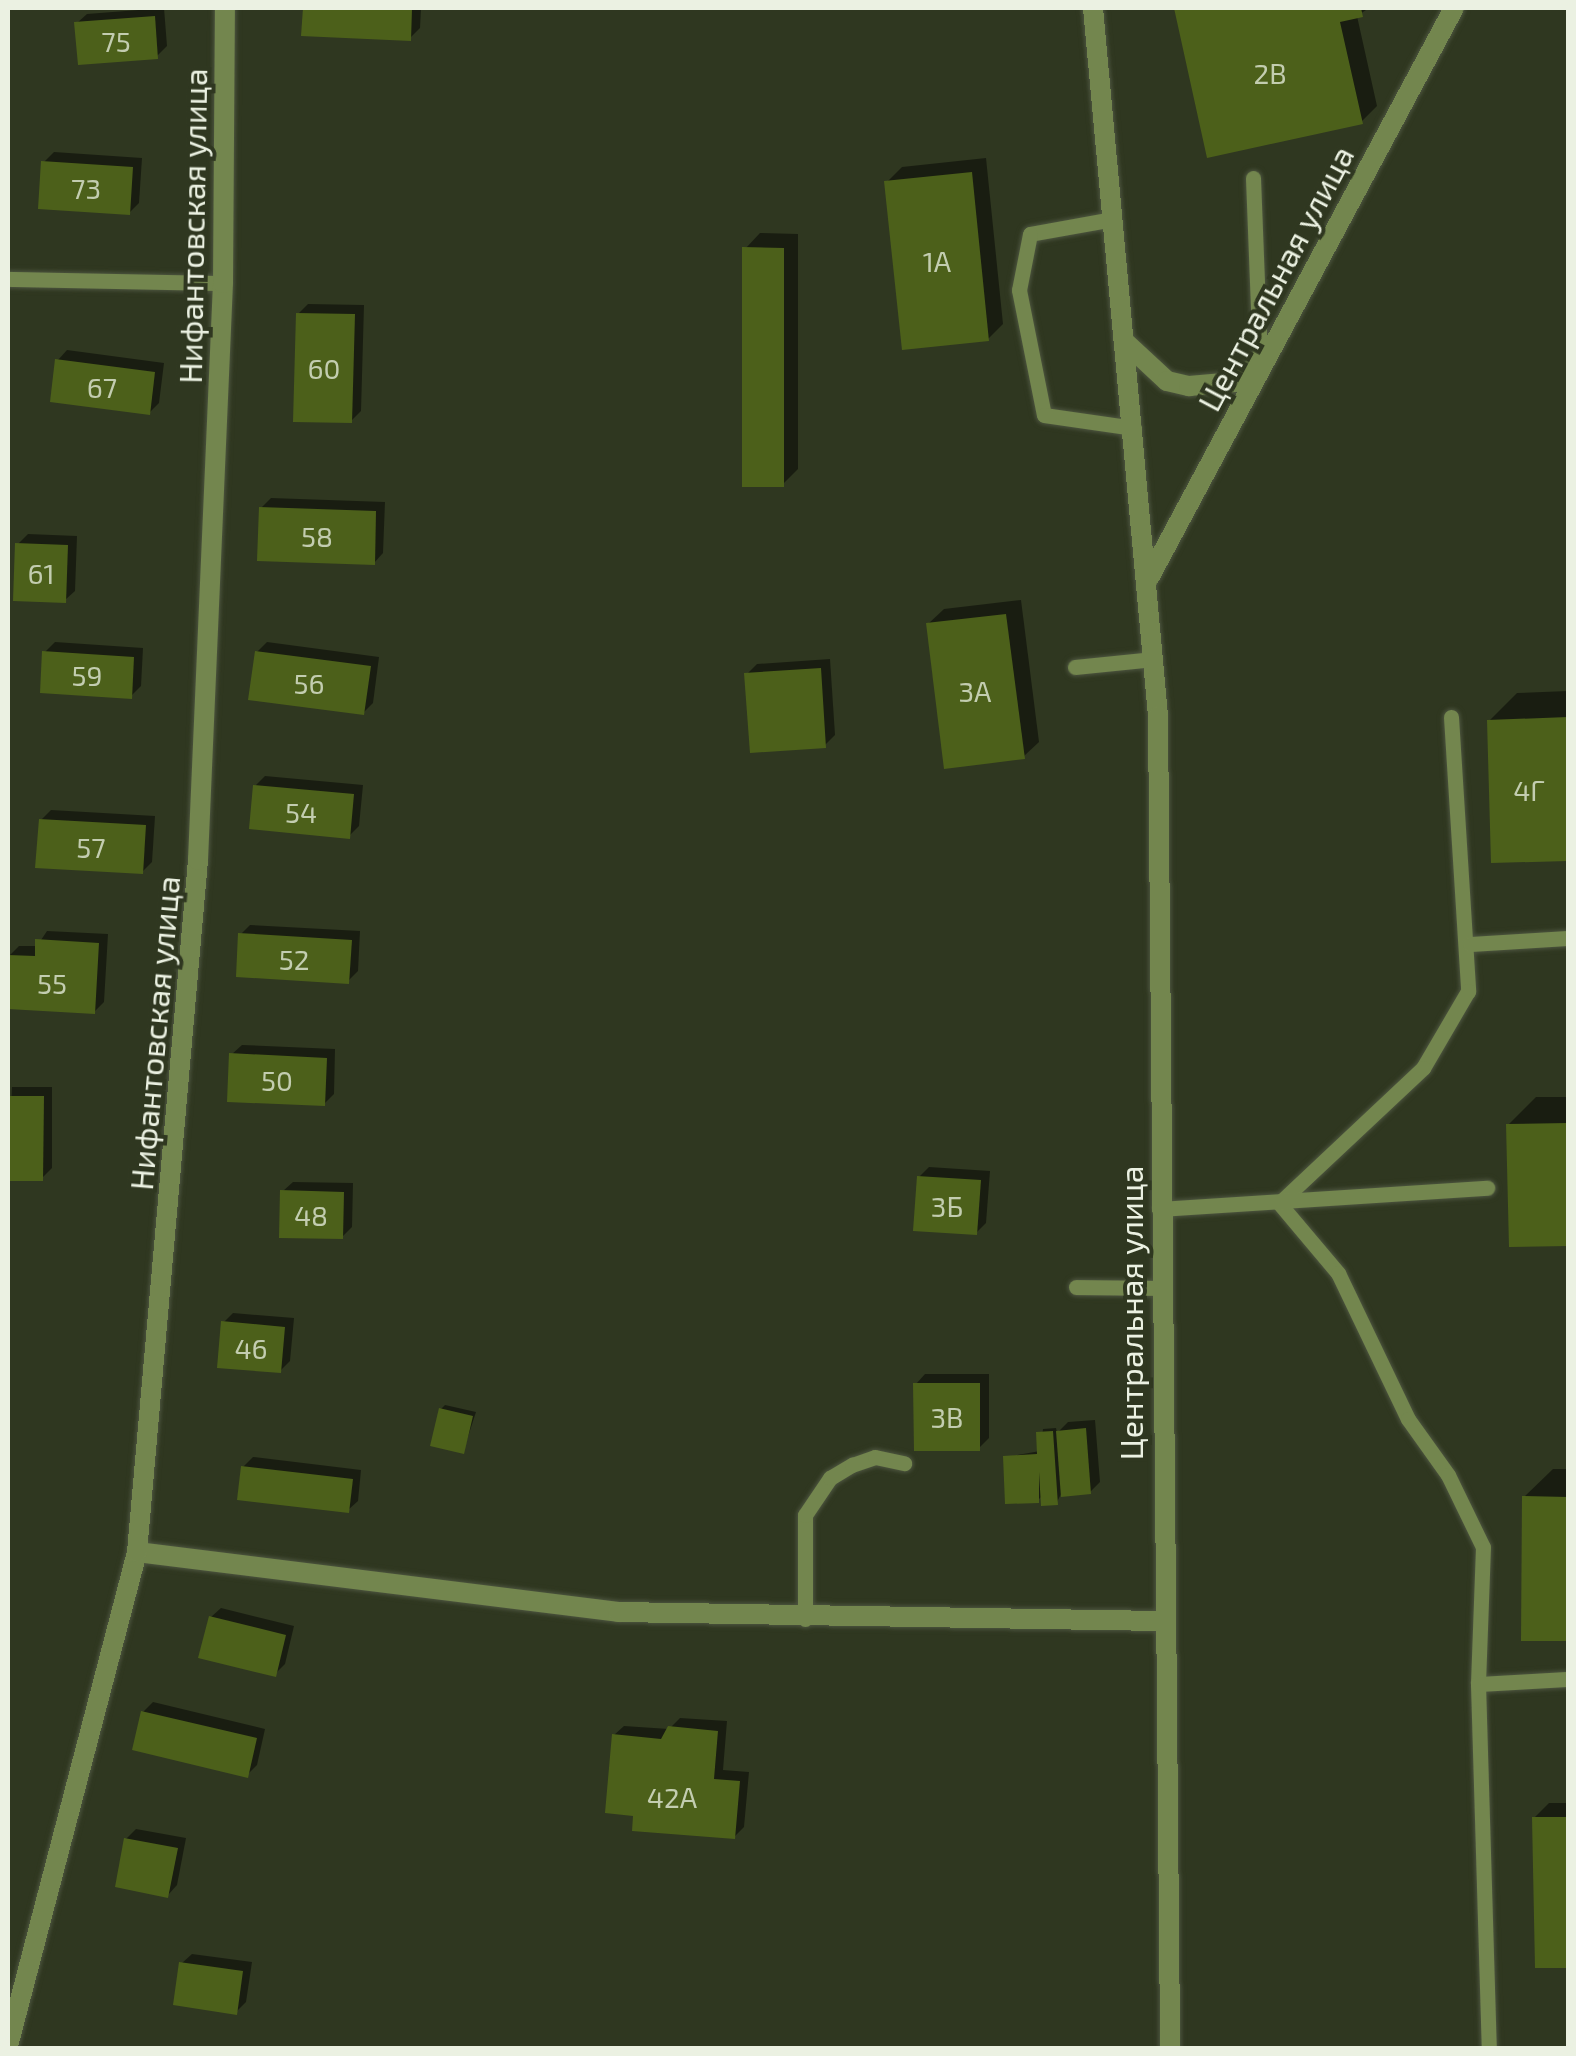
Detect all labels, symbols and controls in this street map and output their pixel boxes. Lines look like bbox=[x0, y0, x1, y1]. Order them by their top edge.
house number: 75 bbox=[101, 24, 131, 58]
house number: 2В bbox=[1253, 56, 1287, 90]
street label: Нифантовская улица bbox=[170, 68, 214, 384]
street label: Центральная улица bbox=[1189, 139, 1361, 417]
house number: 73 bbox=[71, 171, 101, 205]
house number: 1А bbox=[923, 244, 951, 278]
house number: 60 bbox=[308, 351, 340, 385]
house number: 67 bbox=[87, 370, 117, 404]
house number: 58 bbox=[301, 519, 333, 553]
house number: 61 bbox=[27, 556, 55, 590]
house number: 59 bbox=[71, 658, 103, 692]
house number: 56 bbox=[293, 666, 325, 700]
house number: 3А bbox=[959, 674, 991, 708]
house number: 4Г bbox=[1513, 773, 1545, 807]
house number: 54 bbox=[285, 795, 317, 829]
house number: 57 bbox=[76, 830, 106, 864]
street label: Нифантовская улица bbox=[121, 874, 187, 1192]
house number: 52 bbox=[279, 942, 309, 976]
house number: 55 bbox=[37, 966, 67, 1000]
house number: 50 bbox=[261, 1063, 293, 1097]
street label: Центральная улица bbox=[1111, 1166, 1149, 1460]
house number: 3Б bbox=[931, 1189, 963, 1223]
house number: 48 bbox=[294, 1198, 328, 1232]
house number: 46 bbox=[234, 1331, 268, 1365]
house number: 3В bbox=[931, 1400, 963, 1434]
house number: 42А bbox=[647, 1780, 697, 1814]

